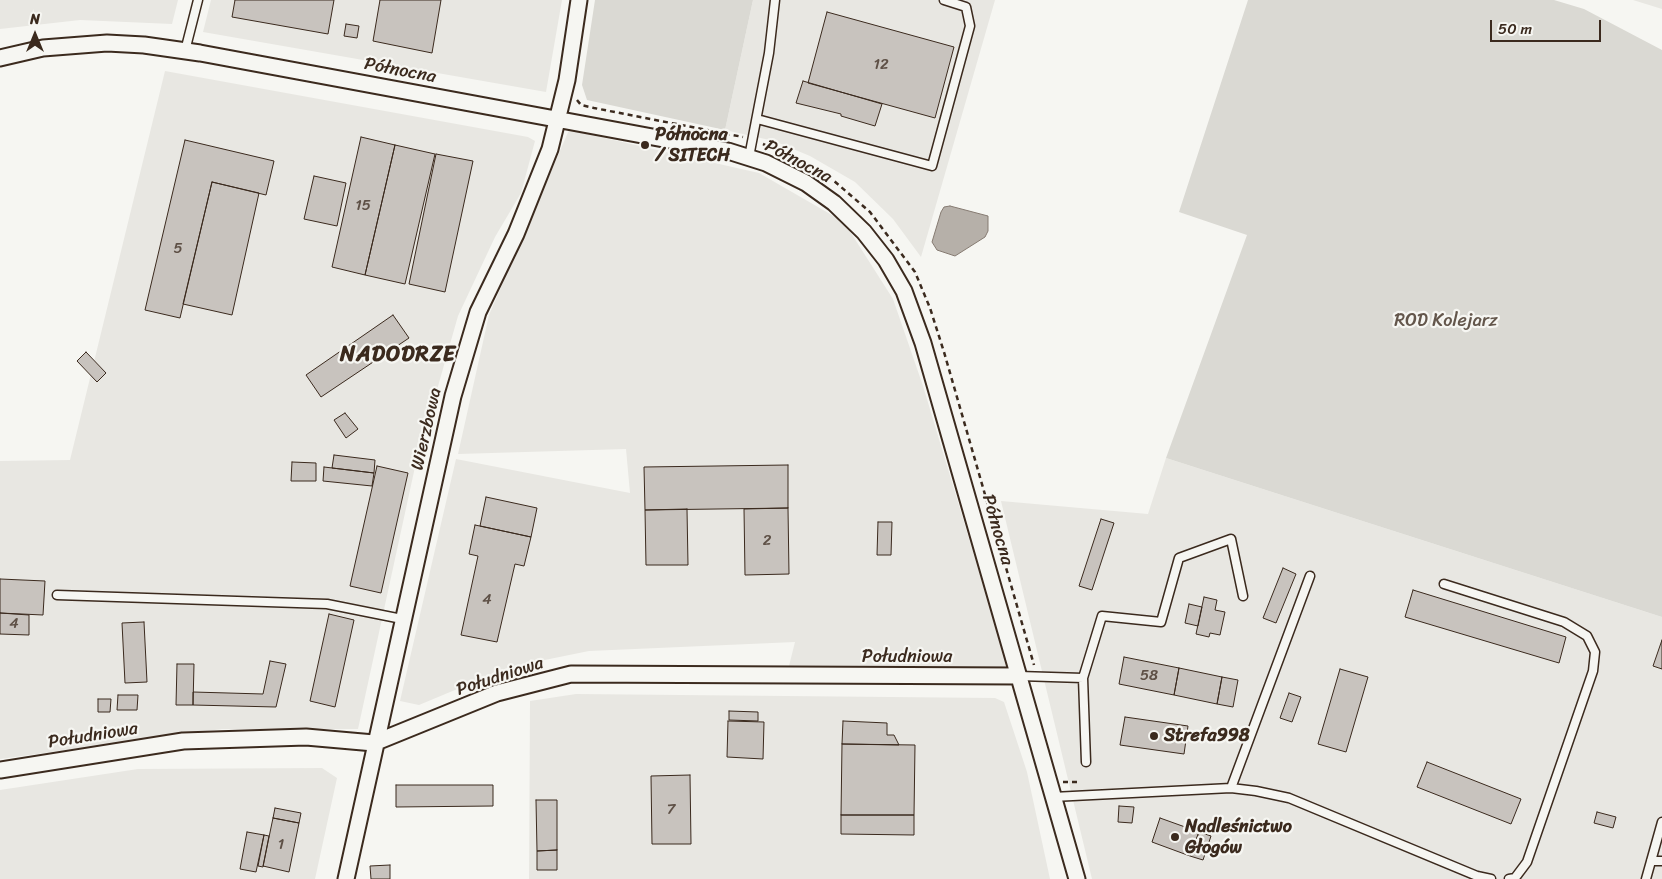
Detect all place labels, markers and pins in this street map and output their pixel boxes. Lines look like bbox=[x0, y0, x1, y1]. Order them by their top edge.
place label: Północna / SITECH bbox=[655, 124, 730, 166]
marker: Północna / SITECH bbox=[639, 139, 651, 151]
place label: Strefa998 bbox=[1164, 725, 1250, 747]
marker: Strefa998 bbox=[1148, 730, 1160, 742]
place label: Nadleśnictwo Głogów bbox=[1185, 816, 1292, 859]
marker: Nadleśnictwo Głogów bbox=[1169, 831, 1181, 843]

